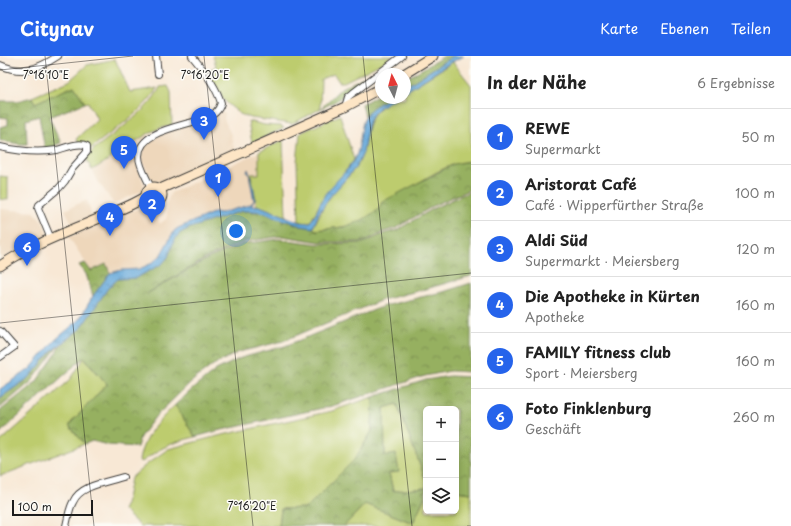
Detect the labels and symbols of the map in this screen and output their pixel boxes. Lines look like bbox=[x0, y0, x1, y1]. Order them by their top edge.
text: 7°16'10"E bbox=[23, 67, 69, 82]
text: 7°16'20"E bbox=[181, 67, 229, 82]
north arrow bbox=[375, 68, 411, 104]
pin: 3 bbox=[191, 107, 217, 140]
pin: 5 bbox=[111, 136, 137, 169]
pin: 1 bbox=[205, 164, 231, 197]
pin: 2 bbox=[139, 190, 165, 223]
pin: 4 bbox=[97, 203, 123, 236]
your location bbox=[226, 221, 246, 241]
pin: 6 bbox=[14, 233, 40, 266]
scale bar bbox=[12, 498, 93, 517]
text: 7°16'20"E bbox=[228, 498, 276, 513]

